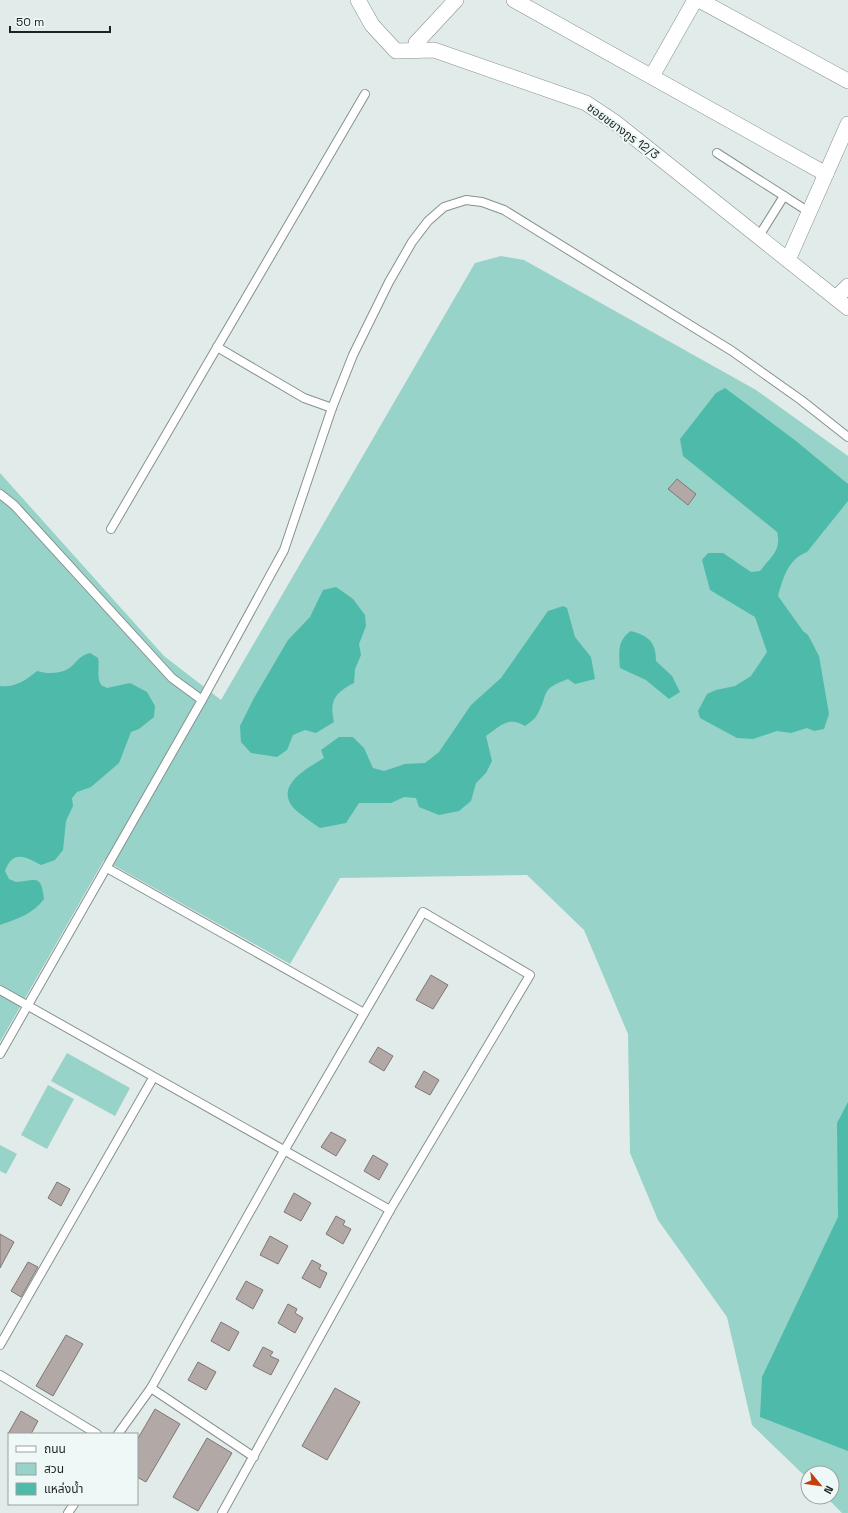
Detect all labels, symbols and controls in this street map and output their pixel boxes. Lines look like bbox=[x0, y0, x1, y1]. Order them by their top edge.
scale bar bbox=[10, 8, 110, 34]
text: 50 m bbox=[16, 14, 44, 30]
street label: ซอยชยางกูร 12/3 bbox=[584, 99, 662, 163]
legend bbox=[8, 1433, 138, 1505]
text: ถนน bbox=[44, 1441, 66, 1457]
text: สวน bbox=[44, 1461, 64, 1477]
north arrow bbox=[800, 1465, 840, 1505]
text: แหล่งน้ำ bbox=[44, 1480, 83, 1497]
text: N bbox=[821, 1483, 837, 1496]

